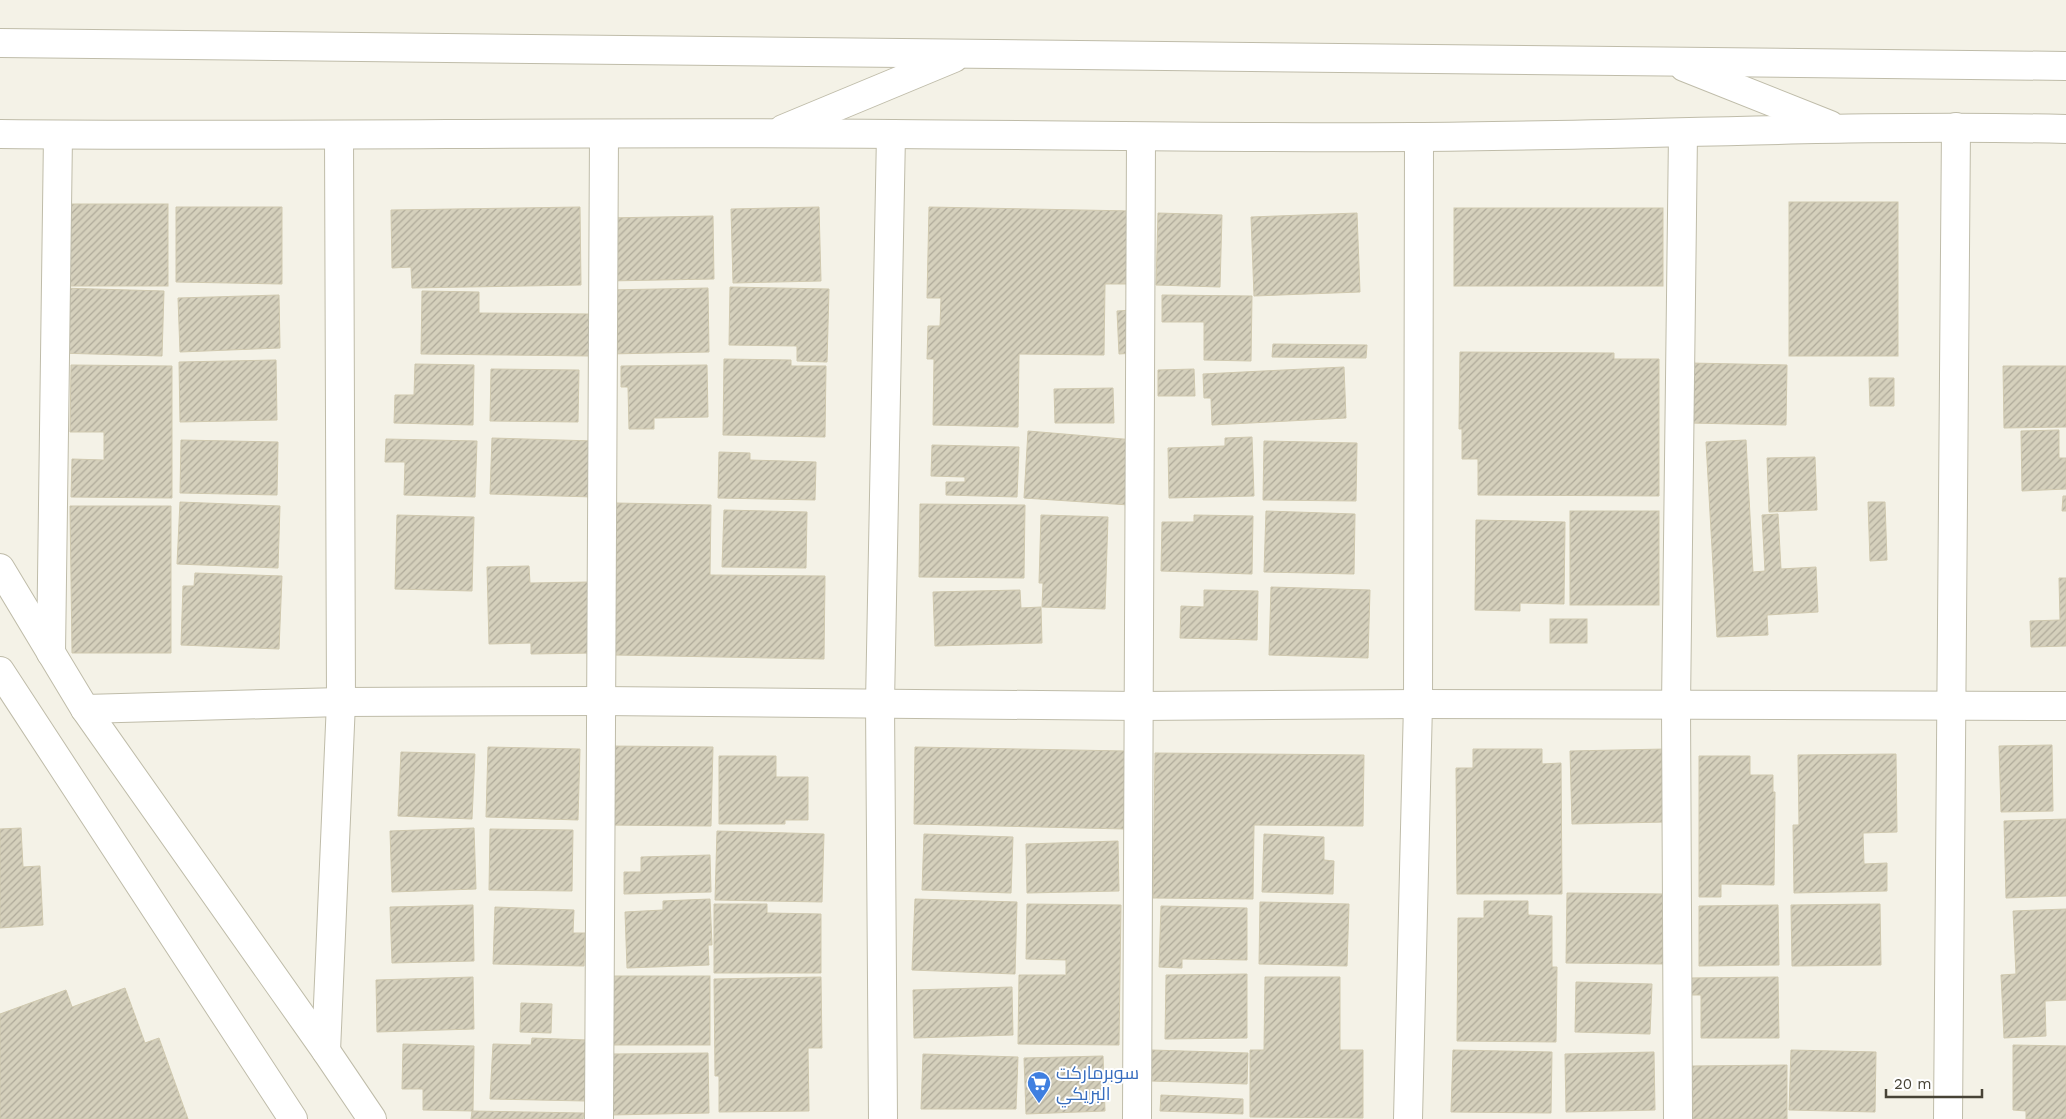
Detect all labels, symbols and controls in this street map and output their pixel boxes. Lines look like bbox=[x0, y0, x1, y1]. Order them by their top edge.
place label: سوبرماركت البريكي bbox=[1056, 1062, 1139, 1108]
scale bar bbox=[1886, 1066, 1982, 1098]
supermarket icon: سوبرماركت البريكي bbox=[1026, 1070, 1052, 1104]
text: 20 m bbox=[1894, 1075, 1932, 1093]

